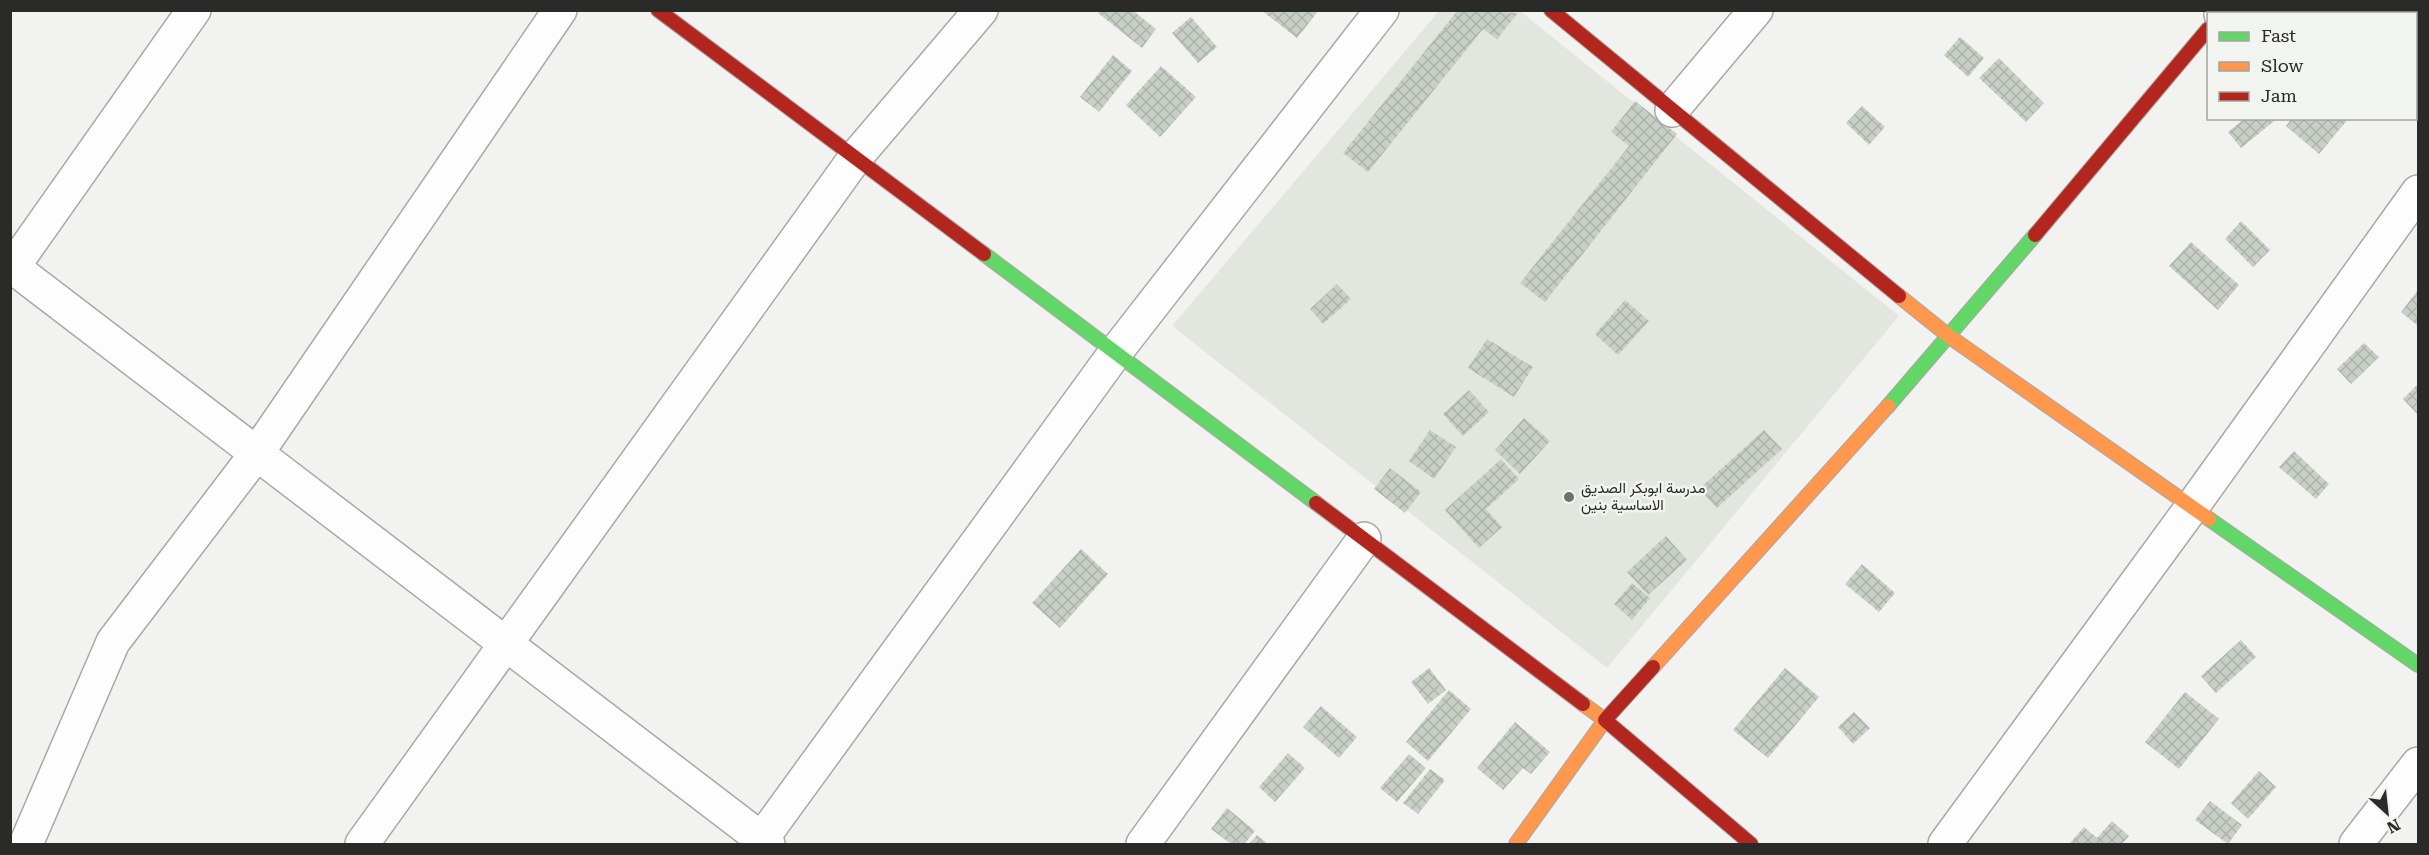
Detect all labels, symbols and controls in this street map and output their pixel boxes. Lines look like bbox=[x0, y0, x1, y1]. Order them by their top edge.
legend bbox=[2207, 12, 2417, 120]
text: Fast bbox=[2261, 25, 2296, 46]
text: Slow bbox=[2261, 55, 2303, 76]
text: Jam bbox=[2261, 85, 2297, 106]
place label: مدرسة ابوبكر الصديق الاساسية بنين bbox=[1581, 479, 1706, 515]
marker: مدرسة ابوبكر الصديق الاساسية بنين bbox=[1562, 490, 1576, 504]
north arrow bbox=[2357, 783, 2417, 843]
text: N bbox=[2384, 815, 2403, 837]

